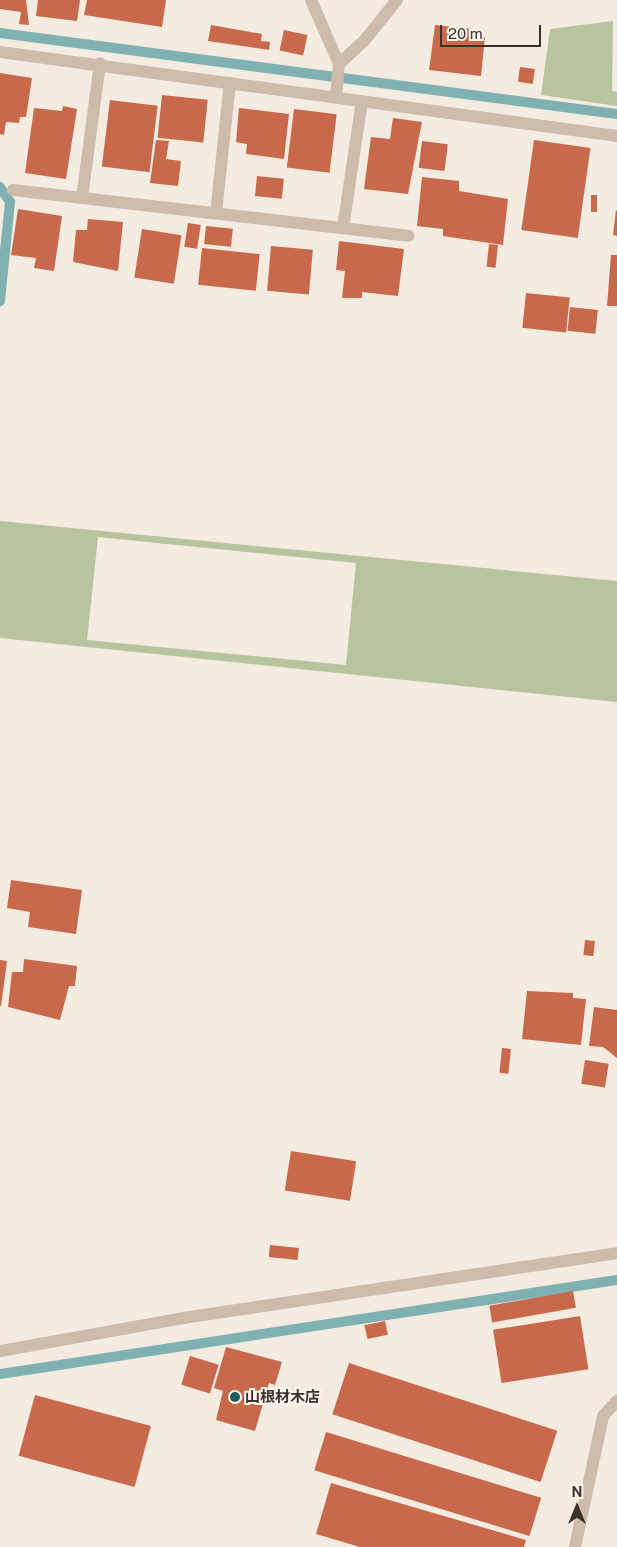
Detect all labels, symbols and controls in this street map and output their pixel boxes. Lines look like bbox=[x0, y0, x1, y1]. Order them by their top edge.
scale bar bbox=[442, 15, 543, 47]
text: 20 m bbox=[448, 25, 483, 42]
place label: 山根材木店 bbox=[245, 1388, 320, 1406]
marker: 山根材木店 bbox=[229, 1391, 241, 1403]
north arrow bbox=[552, 1482, 602, 1532]
text: N bbox=[572, 1484, 582, 1500]

